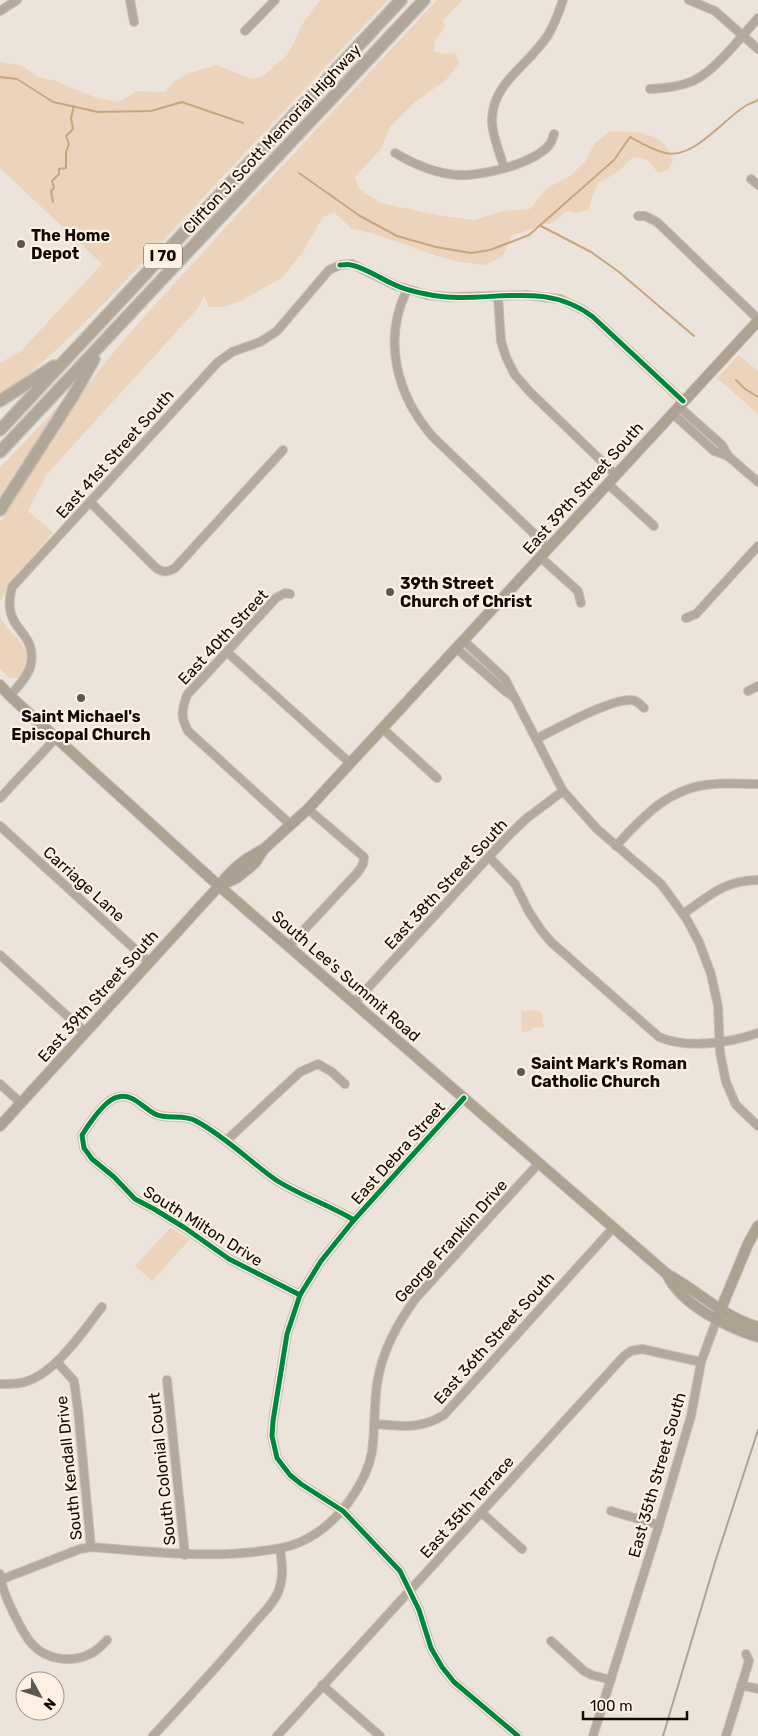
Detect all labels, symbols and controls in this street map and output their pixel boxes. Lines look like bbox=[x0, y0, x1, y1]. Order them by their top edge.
street label: Clifton J. Scott Memorial Highway bbox=[179, 40, 365, 238]
place label: The Home Depot bbox=[31, 226, 110, 263]
marker: The Home Depot bbox=[15, 238, 27, 250]
road number: I 70 bbox=[144, 244, 182, 268]
street label: East 41st Street South bbox=[52, 386, 178, 522]
street label: East 39th Street South bbox=[519, 418, 647, 558]
place label: 39th Street Church of Christ bbox=[400, 574, 532, 611]
street label: East 40th Street bbox=[174, 585, 272, 689]
marker: 39th Street Church of Christ bbox=[384, 586, 396, 598]
marker: Saint Michael's Episcopal Church bbox=[75, 692, 87, 704]
place label: Saint Michael's Episcopal Church bbox=[11, 707, 151, 744]
street label: East 38th Street South bbox=[381, 815, 511, 953]
street label: Carriage Lane bbox=[39, 842, 129, 926]
street label: South Lee's Summit Road bbox=[268, 906, 424, 1046]
street label: East 39th Street South bbox=[34, 926, 162, 1066]
place label: Saint Mark's Roman Catholic Church bbox=[531, 1054, 687, 1091]
marker: Saint Mark's Roman Catholic Church bbox=[515, 1066, 527, 1078]
street label: East Debra Street bbox=[347, 1098, 449, 1208]
street label: George Franklin Drive bbox=[391, 1175, 511, 1306]
street label: South Milton Drive bbox=[140, 1182, 266, 1270]
street label: East 36th Street South bbox=[430, 1268, 558, 1408]
street label: East 35th Street South bbox=[624, 1390, 690, 1560]
street label: South Colonial Court bbox=[145, 1392, 179, 1546]
street label: South Kendall Drive bbox=[52, 1395, 86, 1541]
street label: East 35th Terrace bbox=[416, 1452, 518, 1562]
north arrow bbox=[15, 1671, 65, 1721]
scale bar bbox=[583, 1688, 687, 1720]
text: N bbox=[40, 1695, 59, 1713]
text: 100 m bbox=[590, 1697, 632, 1715]

